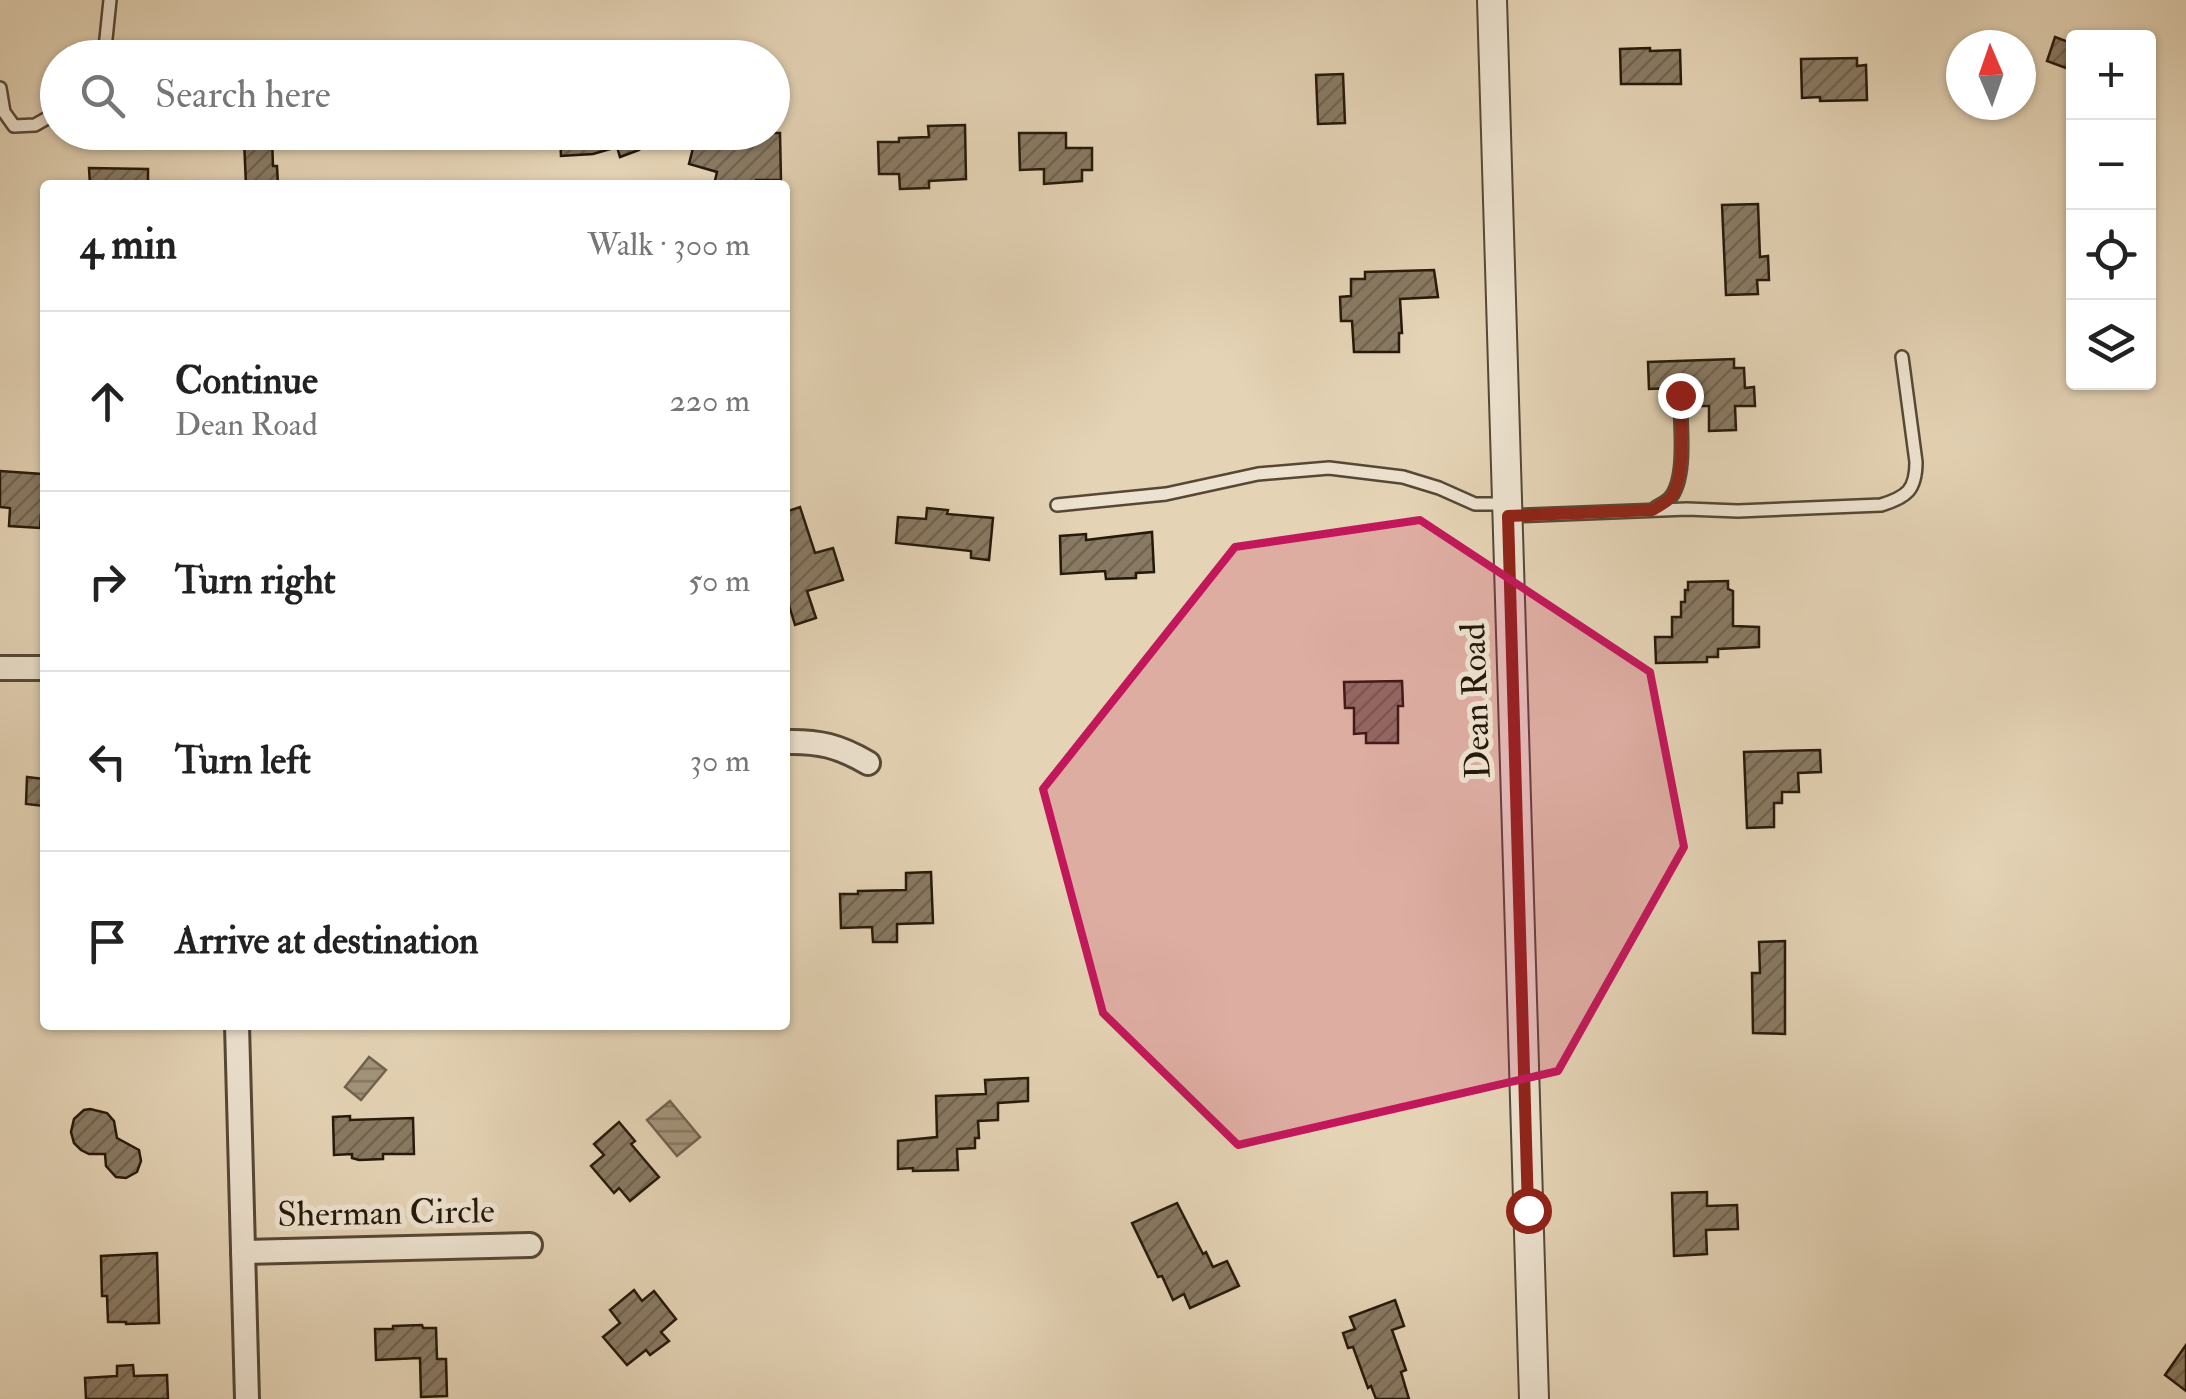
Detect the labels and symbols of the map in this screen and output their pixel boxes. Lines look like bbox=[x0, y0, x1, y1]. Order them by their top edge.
north arrow bbox=[1946, 30, 2036, 120]
route end bbox=[1658, 373, 1704, 419]
street label: Dean Road bbox=[1451, 622, 1501, 780]
route start bbox=[1506, 1188, 1552, 1234]
street label: Sherman Circle bbox=[277, 1189, 495, 1237]

